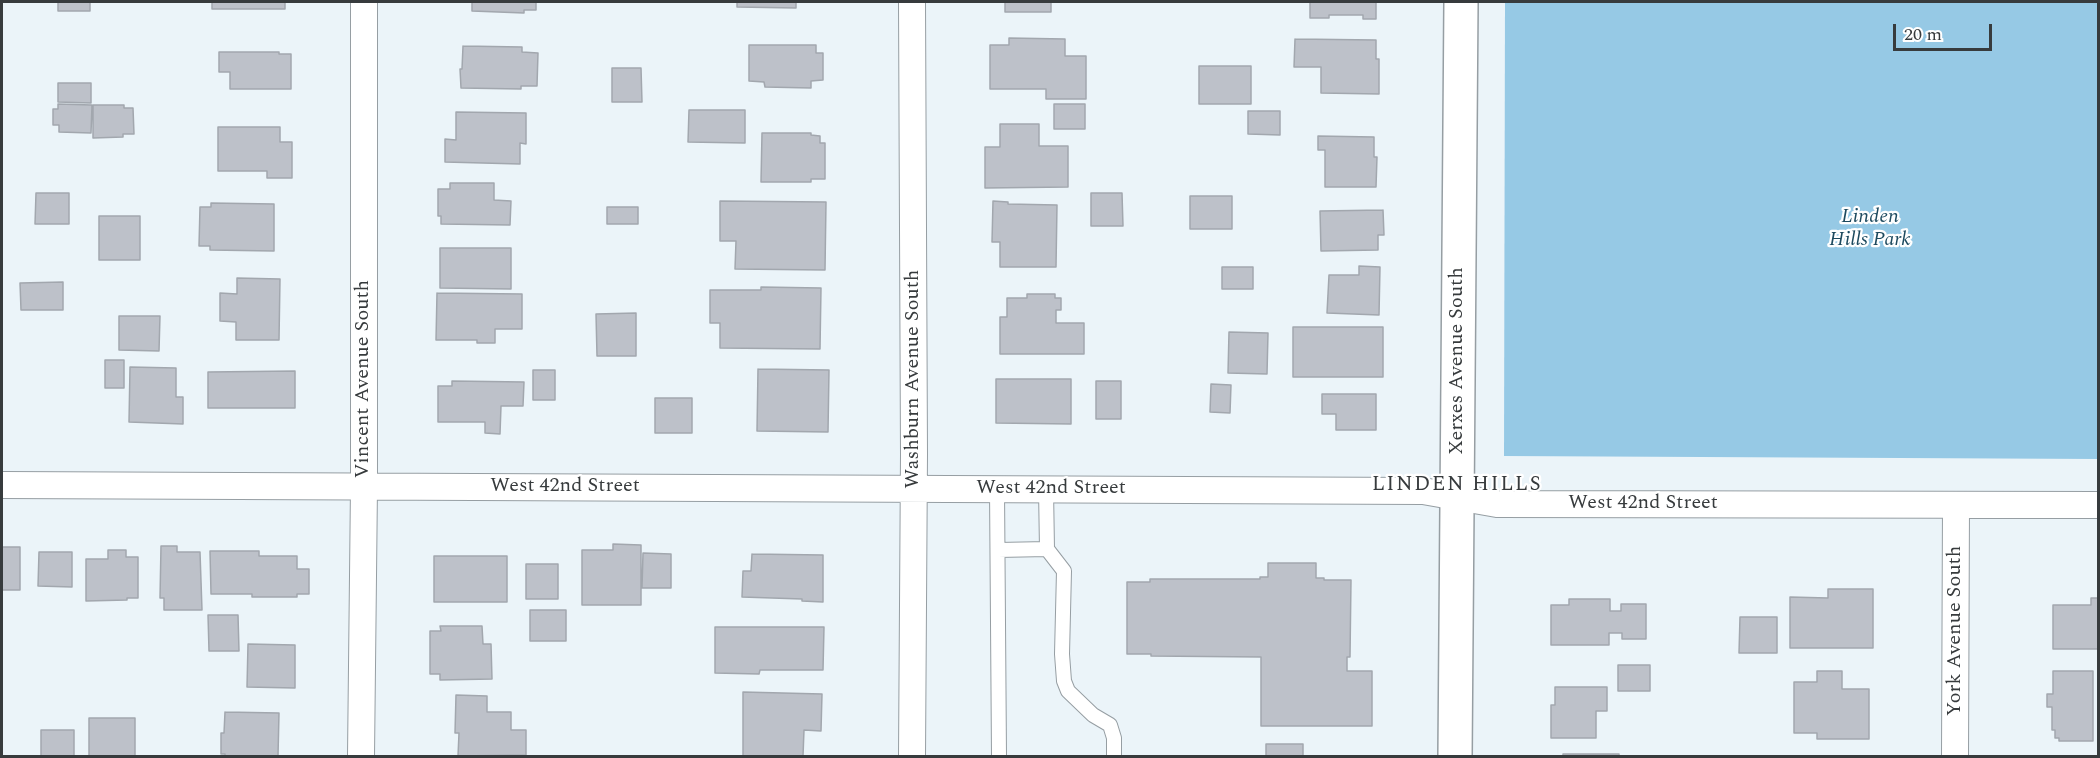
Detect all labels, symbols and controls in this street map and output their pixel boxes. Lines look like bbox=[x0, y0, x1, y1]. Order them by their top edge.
scale bar bbox=[1896, 12, 1995, 50]
text: 20 m bbox=[1904, 21, 1942, 48]
park label: Linden Hills Park bbox=[1829, 206, 1911, 253]
street label: Xerxes Avenue South bbox=[1446, 267, 1470, 455]
street label: Washburn Avenue South bbox=[902, 270, 926, 488]
street label: Vincent Avenue South bbox=[352, 280, 376, 478]
district label: LINDEN HILLS bbox=[1372, 473, 1542, 499]
street label: West 42nd Street bbox=[490, 475, 640, 499]
street label: West 42nd Street bbox=[976, 477, 1126, 501]
street label: West 42nd Street bbox=[1568, 492, 1718, 516]
street label: York Avenue South bbox=[1944, 546, 1968, 716]

